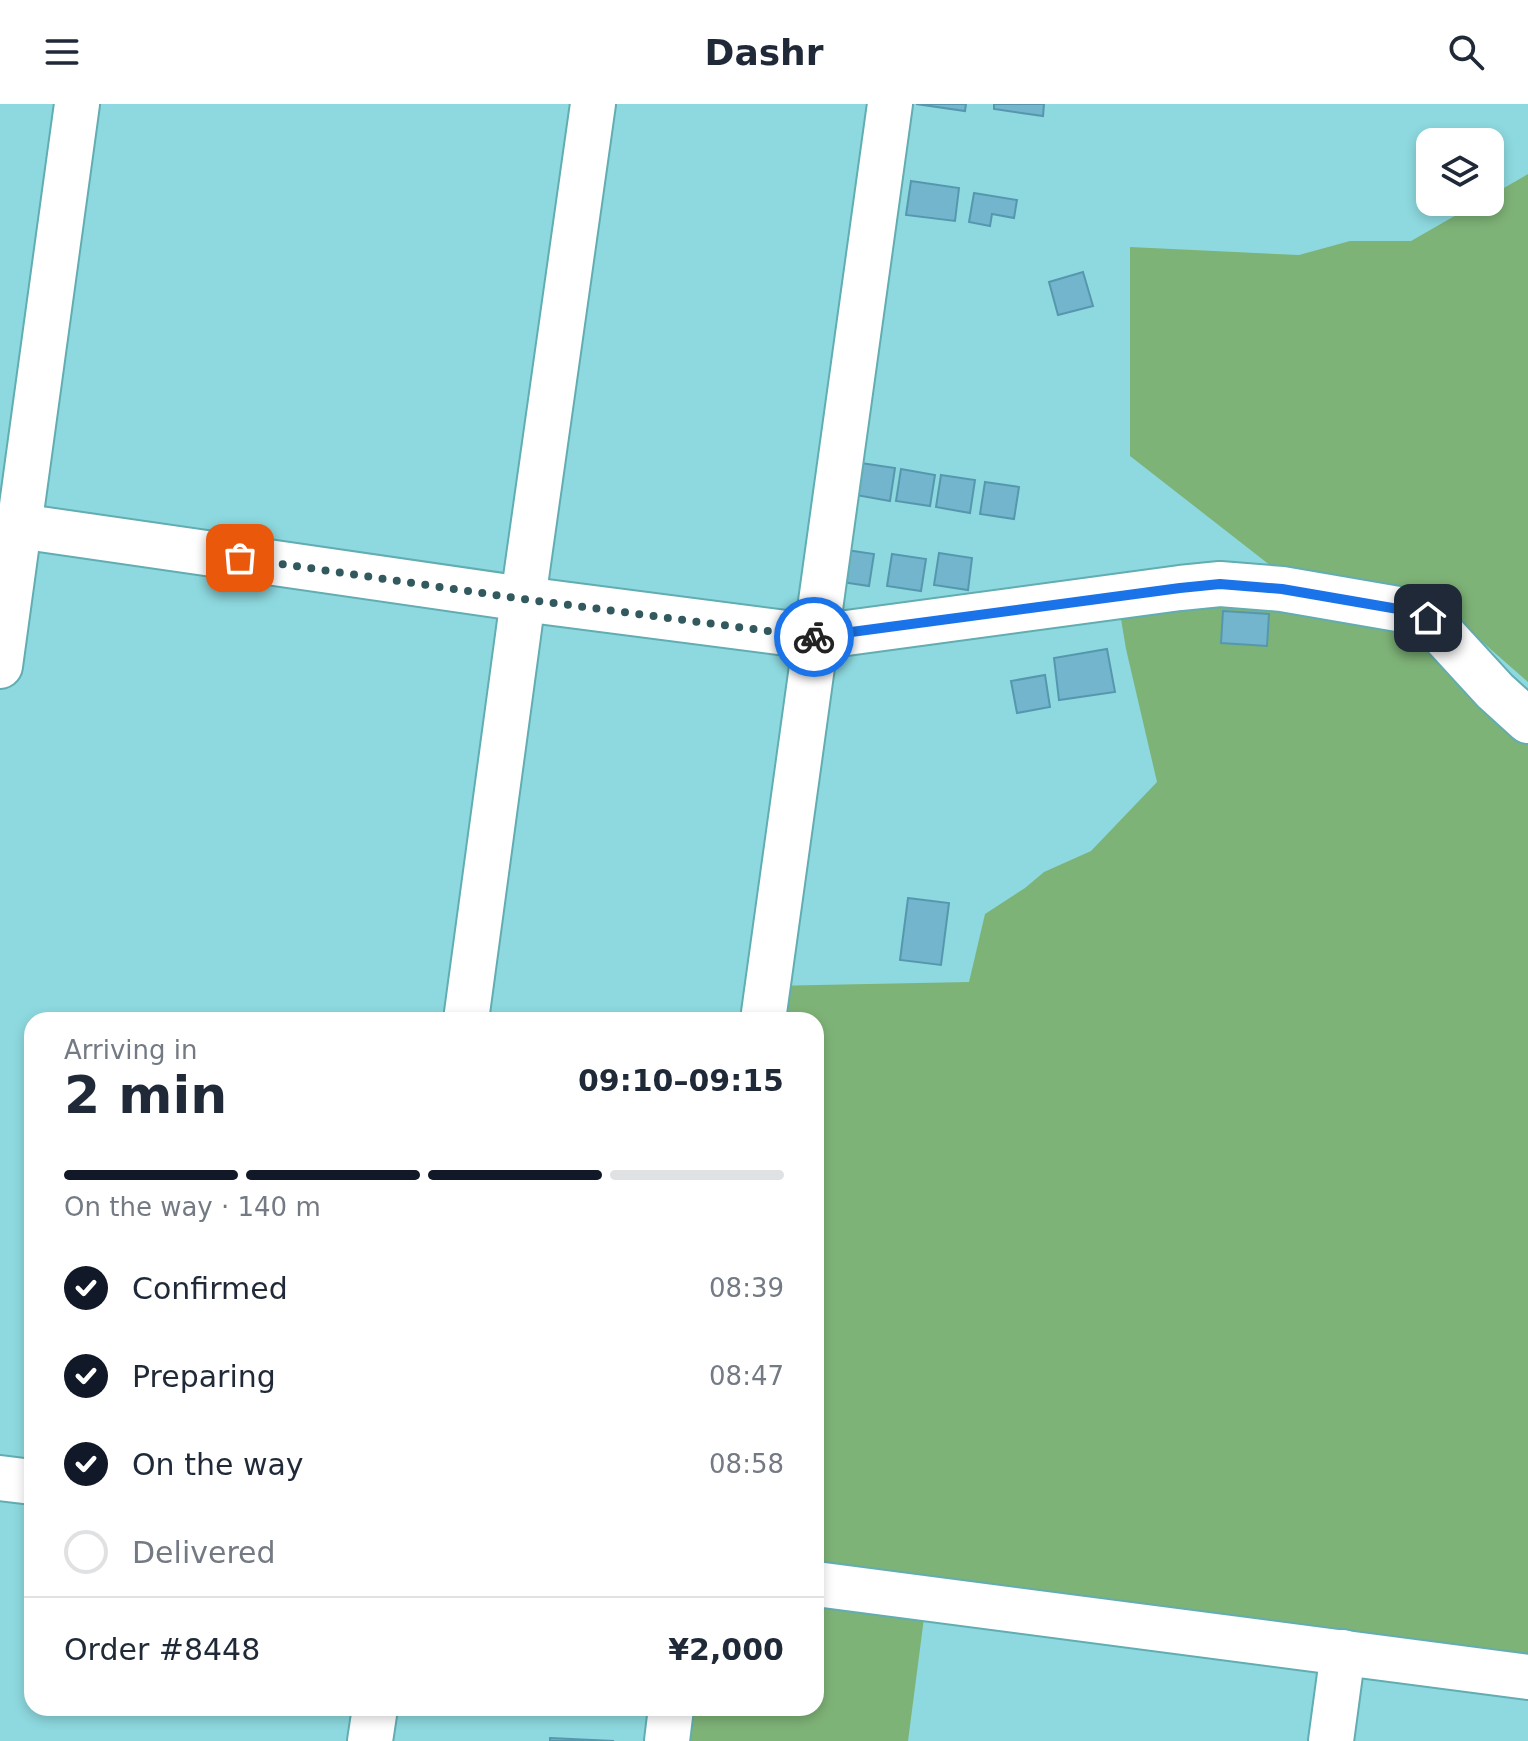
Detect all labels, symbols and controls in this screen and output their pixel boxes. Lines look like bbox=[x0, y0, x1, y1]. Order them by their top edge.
icon: menu bbox=[40, 30, 84, 74]
icon: search bbox=[1444, 30, 1488, 74]
text: Dashr bbox=[705, 32, 824, 73]
map controls bbox=[1416, 128, 1504, 216]
button: layers bbox=[1416, 128, 1504, 216]
pin bbox=[206, 524, 274, 592]
icon: bag bbox=[218, 536, 262, 580]
pin bbox=[1394, 584, 1462, 652]
icon: home bbox=[1406, 596, 1450, 640]
courier bbox=[774, 597, 854, 677]
icon: bike bbox=[792, 615, 836, 659]
text: Arriving in bbox=[64, 1035, 198, 1065]
text: 09:10–09:15 bbox=[578, 1063, 784, 1098]
text: 2 min bbox=[64, 1065, 227, 1125]
text: On the way · 140 m bbox=[64, 1192, 321, 1222]
icon: check bbox=[64, 1266, 108, 1310]
text: Confirmed bbox=[132, 1271, 288, 1306]
text: 08:39 bbox=[709, 1273, 784, 1303]
icon: check bbox=[64, 1354, 108, 1398]
text: Preparing bbox=[132, 1359, 276, 1394]
text: 08:47 bbox=[709, 1361, 784, 1391]
icon: check bbox=[64, 1442, 108, 1486]
text: On the way bbox=[132, 1447, 304, 1482]
text: 08:58 bbox=[709, 1449, 784, 1479]
text: Delivered bbox=[132, 1535, 276, 1570]
text: Order #8448 bbox=[64, 1632, 260, 1667]
text: ¥2,000 bbox=[668, 1632, 784, 1667]

